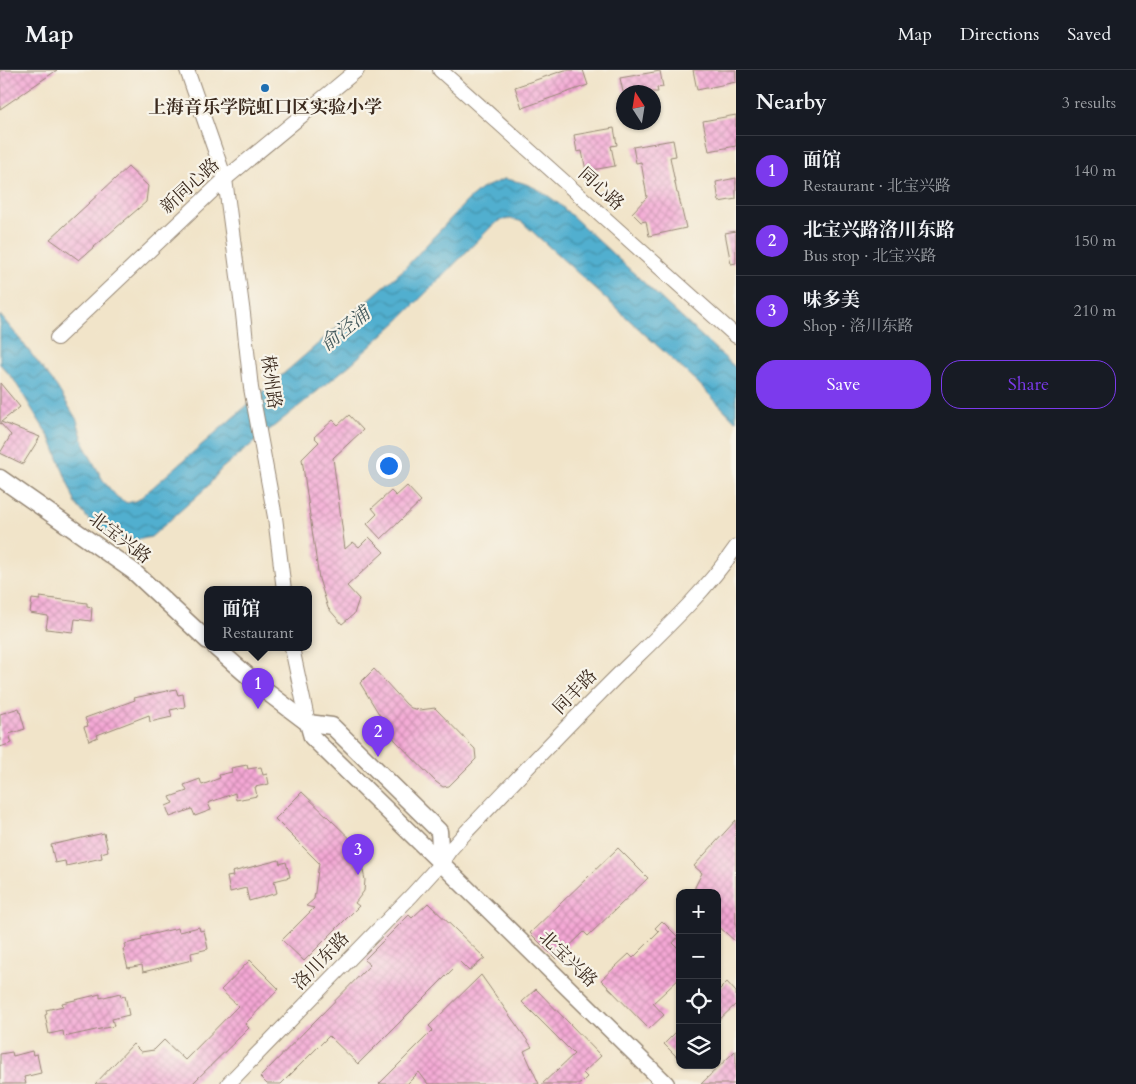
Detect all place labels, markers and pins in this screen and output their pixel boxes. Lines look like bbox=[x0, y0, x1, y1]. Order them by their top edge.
marker: 上海音乐学院虹口区实验小学 bbox=[259, 82, 271, 94]
place label: 上海音乐学院虹口区实验小学 bbox=[148, 95, 382, 120]
pin: 1 bbox=[242, 668, 274, 709]
pin: 2 bbox=[362, 716, 394, 757]
pin: 3 bbox=[342, 834, 374, 875]

